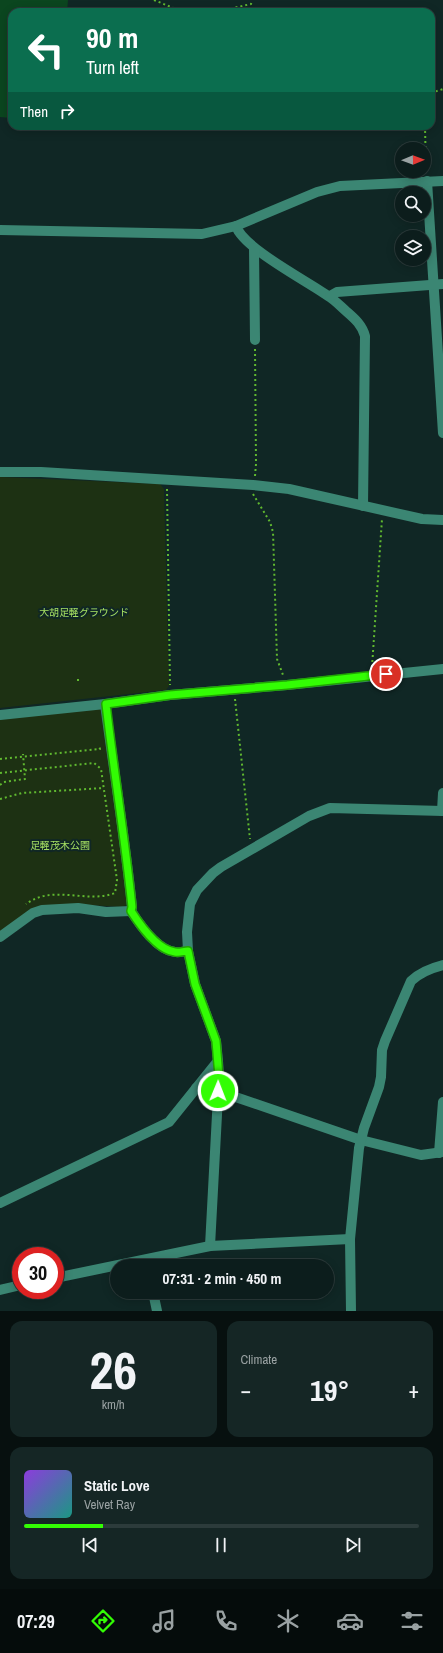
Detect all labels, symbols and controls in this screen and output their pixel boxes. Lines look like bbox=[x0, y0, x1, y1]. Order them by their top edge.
text: 90 m bbox=[86, 19, 138, 57]
icon: left bbox=[20, 24, 72, 76]
text: Turn left bbox=[86, 55, 139, 80]
icon: right bbox=[56, 100, 78, 122]
text: Then bbox=[20, 101, 48, 122]
north arrow bbox=[395, 142, 431, 178]
map controls bbox=[395, 142, 431, 266]
button: search bbox=[395, 186, 431, 222]
button: layers bbox=[395, 230, 431, 266]
park label: 大胡足軽グラウンド bbox=[39, 606, 129, 619]
pin bbox=[369, 657, 403, 691]
icon: arrive bbox=[375, 663, 397, 685]
park label: 足軽茂木公園 bbox=[30, 839, 90, 852]
position arrow bbox=[197, 1070, 239, 1112]
speed limit sign: 30 bbox=[12, 1247, 64, 1299]
text: 07:31 · 2 min · 450 m bbox=[163, 1268, 281, 1289]
text: 26 bbox=[90, 1335, 137, 1405]
text: Climate bbox=[241, 1351, 277, 1368]
text: 19° bbox=[310, 1370, 349, 1410]
text: − bbox=[241, 1375, 251, 1405]
text: + bbox=[408, 1375, 419, 1405]
text: km/h bbox=[102, 1396, 125, 1413]
text: Static Love bbox=[84, 1475, 150, 1496]
text: Velvet Ray bbox=[84, 1496, 135, 1513]
icon: previous bbox=[79, 1534, 101, 1556]
icon: pause bbox=[210, 1534, 232, 1556]
icon: next bbox=[342, 1534, 364, 1556]
icon: directions bbox=[89, 1607, 117, 1635]
icon: music bbox=[150, 1607, 178, 1635]
icon: phone bbox=[212, 1607, 240, 1635]
icon: climate bbox=[274, 1607, 302, 1635]
icon: car bbox=[336, 1607, 364, 1635]
icon: filters bbox=[398, 1607, 426, 1635]
text: 07:29 bbox=[17, 1609, 55, 1634]

